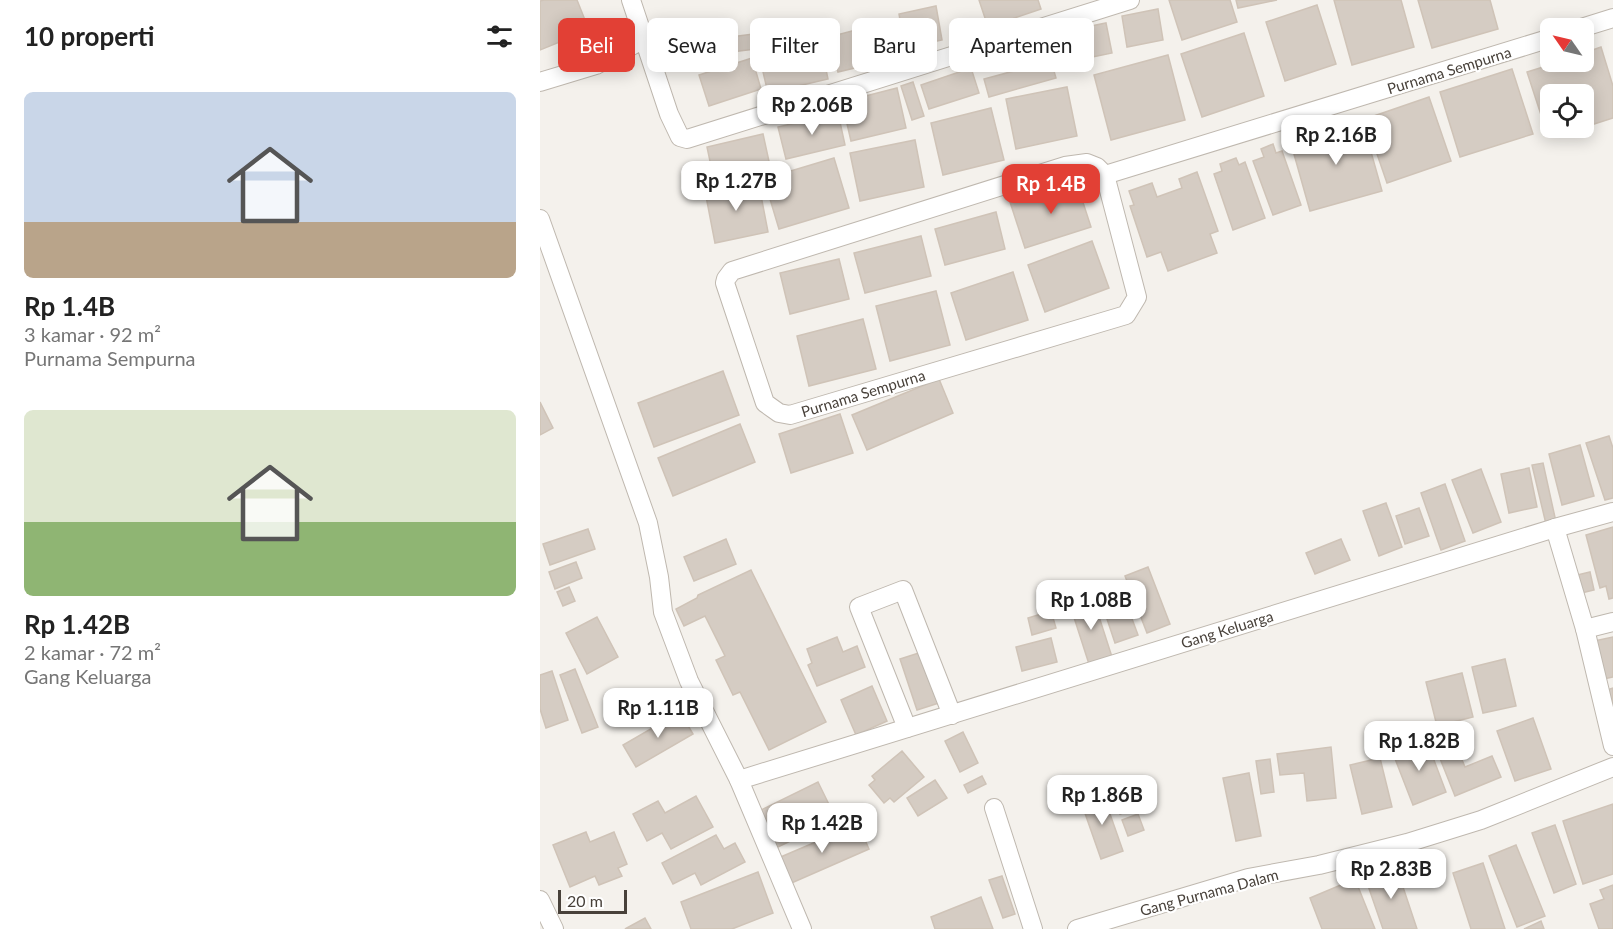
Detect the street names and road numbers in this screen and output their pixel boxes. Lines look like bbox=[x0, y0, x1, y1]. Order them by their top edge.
street label: Purnama Sempurna bbox=[1385, 43, 1513, 97]
street label: Purnama Sempurna bbox=[799, 366, 927, 420]
street label: Gang Keluarga bbox=[1179, 606, 1275, 652]
street label: Gang Purnama Dalam bbox=[1138, 865, 1280, 919]

